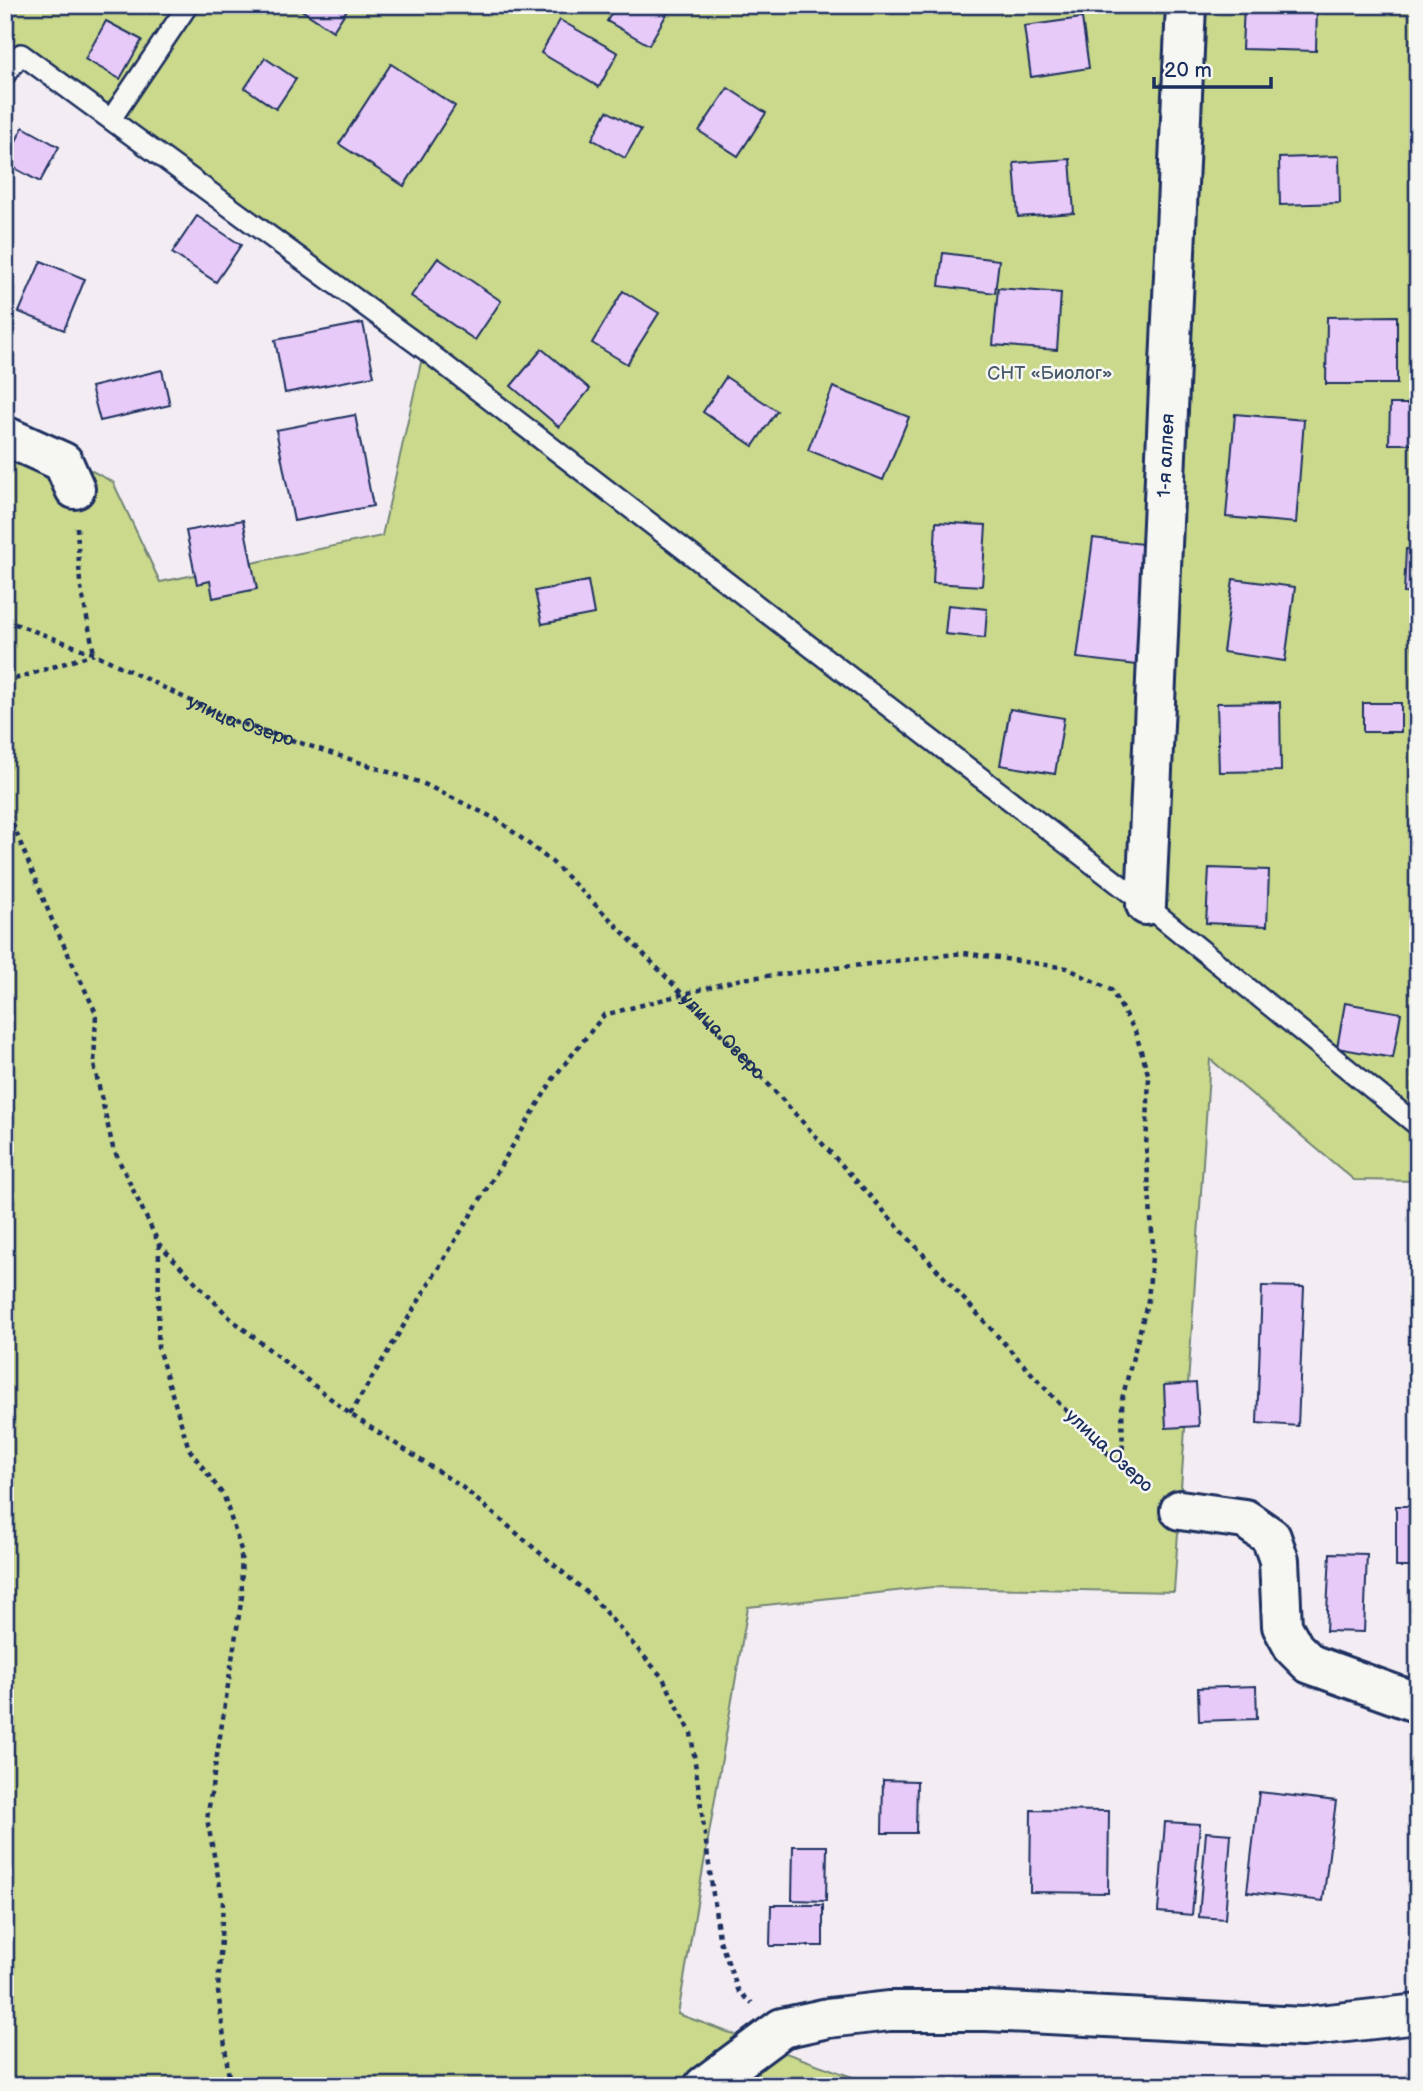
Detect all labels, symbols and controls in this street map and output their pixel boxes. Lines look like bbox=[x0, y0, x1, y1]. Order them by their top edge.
scale bar bbox=[1154, 46, 1271, 90]
text: 20 m bbox=[1164, 58, 1212, 83]
park label: СНТ «Биолог» bbox=[987, 362, 1113, 385]
street label: 1-я аллея bbox=[1153, 413, 1179, 498]
street label: улица Озеро bbox=[184, 690, 297, 751]
street label: улица Озеро bbox=[676, 988, 770, 1084]
street label: улица Озеро bbox=[1060, 1404, 1158, 1498]

